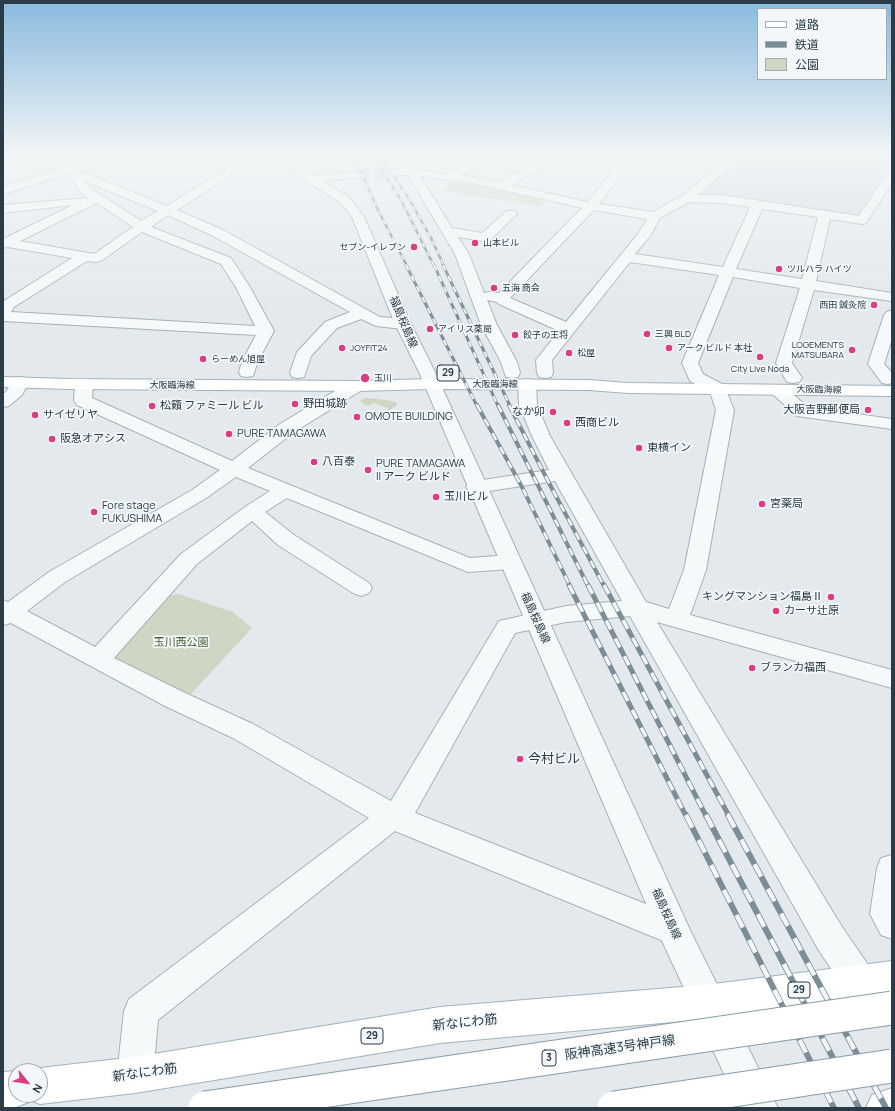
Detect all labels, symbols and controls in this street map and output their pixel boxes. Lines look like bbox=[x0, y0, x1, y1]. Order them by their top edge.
legend bbox=[757, 8, 887, 80]
text: 道路 bbox=[795, 16, 819, 33]
text: 鉄道 bbox=[795, 36, 819, 53]
text: 公園 bbox=[795, 56, 819, 73]
marker: 山本ビル bbox=[470, 238, 480, 248]
place label: 山本ビル bbox=[483, 238, 519, 248]
place label: セブン-イレブン bbox=[339, 242, 406, 252]
marker: セブン-イレブン bbox=[409, 242, 419, 252]
marker: ツルハラ ハイツ bbox=[774, 264, 784, 274]
place label: ツルハラ ハイツ bbox=[787, 264, 852, 274]
marker: 五海 商会 bbox=[489, 283, 499, 293]
place label: 五海 商会 bbox=[502, 283, 540, 293]
street label: 福島桜島線 bbox=[386, 294, 420, 350]
place label: 西田 鍼灸院 bbox=[819, 300, 866, 310]
marker: 西田 鍼灸院 bbox=[869, 300, 879, 310]
marker: アイリス薬局 bbox=[425, 324, 435, 334]
place label: アイリス薬局 bbox=[438, 324, 492, 334]
marker: 三興 BLD bbox=[642, 329, 652, 339]
place label: 三興 BLD bbox=[655, 329, 691, 339]
marker: 餃子の王将 bbox=[510, 330, 520, 340]
place label: 餃子の王将 bbox=[523, 330, 568, 340]
place label: LOGEMENTS MATSUBARA bbox=[791, 340, 844, 361]
marker: JOYFIT24 bbox=[337, 343, 347, 353]
place label: JOYFIT24 bbox=[350, 343, 388, 353]
marker: アーク ビルド 本社 bbox=[664, 343, 674, 353]
place label: アーク ビルド 本社 bbox=[677, 343, 752, 353]
marker: LOGEMENTS MATSUBARA bbox=[847, 345, 857, 355]
marker: 松屋 bbox=[564, 348, 574, 358]
place label: 松屋 bbox=[577, 348, 595, 358]
marker: City Live Noda bbox=[755, 352, 765, 362]
marker: らーめん旭屋 bbox=[198, 354, 208, 364]
place label: らーめん旭屋 bbox=[211, 354, 265, 364]
place label: City Live Noda bbox=[731, 364, 789, 374]
road number: 29 bbox=[437, 365, 459, 381]
marker: 玉川 bbox=[359, 372, 371, 384]
place label: 玉川 bbox=[374, 373, 392, 383]
street label: 大阪臨海線 bbox=[473, 379, 517, 389]
street label: 大阪臨海線 bbox=[150, 380, 194, 390]
street label: 大阪臨海線 bbox=[796, 384, 842, 396]
place label: 野田城跡 bbox=[303, 397, 347, 411]
place label: 松籟 ファミール ビル bbox=[160, 399, 263, 413]
marker: 野田城跡 bbox=[290, 399, 300, 409]
marker: 松籟 ファミール ビル bbox=[147, 401, 157, 411]
place label: 大阪吉野郵便局 bbox=[783, 403, 860, 417]
place label: なか卯 bbox=[512, 405, 545, 419]
marker: 大阪吉野郵便局 bbox=[863, 405, 873, 415]
marker: なか卯 bbox=[548, 407, 558, 417]
place label: サイゼリヤ bbox=[43, 408, 98, 422]
marker: サイゼリヤ bbox=[30, 410, 40, 420]
place label: OMOTE BUILDING bbox=[365, 410, 453, 424]
marker: OMOTE BUILDING bbox=[352, 412, 362, 422]
place label: 西商ビル bbox=[575, 416, 619, 430]
marker: 西商ビル bbox=[562, 418, 572, 428]
place label: PURE TAMAGAWA bbox=[237, 427, 326, 441]
marker: PURE TAMAGAWA bbox=[224, 429, 234, 439]
place label: 阪急オアシス bbox=[60, 432, 126, 446]
marker: 阪急オアシス bbox=[47, 434, 57, 444]
place label: 東横イン bbox=[647, 441, 691, 455]
marker: 東横イン bbox=[634, 443, 644, 453]
place label: 八百泰 bbox=[322, 455, 355, 469]
marker: 八百泰 bbox=[309, 457, 319, 467]
place label: PURE TAMAGAWA II アーク ビルド bbox=[376, 457, 465, 483]
marker: PURE TAMAGAWA II アーク ビルド bbox=[363, 465, 373, 475]
place label: 玉川ビル bbox=[444, 490, 488, 504]
marker: 玉川ビル bbox=[431, 492, 441, 502]
place label: 宮薬局 bbox=[770, 497, 803, 511]
place label: Fore stage FUKUSHIMA bbox=[102, 499, 162, 525]
marker: 宮薬局 bbox=[757, 499, 767, 509]
marker: Fore stage FUKUSHIMA bbox=[89, 507, 99, 517]
street label: 福島桜島線 bbox=[518, 590, 552, 646]
place label: キングマンション福島Ⅱ bbox=[702, 590, 823, 604]
marker: キングマンション福島Ⅱ bbox=[826, 592, 836, 602]
place label: カーサ辻原 bbox=[784, 604, 839, 618]
marker: カーサ辻原 bbox=[771, 606, 781, 616]
park label: 玉川西公園 bbox=[154, 636, 208, 650]
place label: ブランカ福西 bbox=[760, 661, 826, 675]
marker: ブランカ福西 bbox=[747, 663, 757, 673]
place label: 今村ビル bbox=[528, 751, 580, 767]
marker: 今村ビル bbox=[515, 754, 525, 764]
street label: 福島桜島線 bbox=[649, 886, 683, 942]
road number: 29 bbox=[788, 982, 810, 998]
street label: 新なにわ筋 bbox=[432, 1012, 498, 1034]
road number: 29 bbox=[361, 1028, 383, 1044]
street label: 阪神高速3号神戸線 bbox=[564, 1033, 676, 1063]
road number: 3 bbox=[542, 1050, 556, 1066]
street label: 新なにわ筋 bbox=[112, 1061, 178, 1085]
north arrow bbox=[8, 1063, 48, 1103]
text: N bbox=[29, 1082, 46, 1096]

